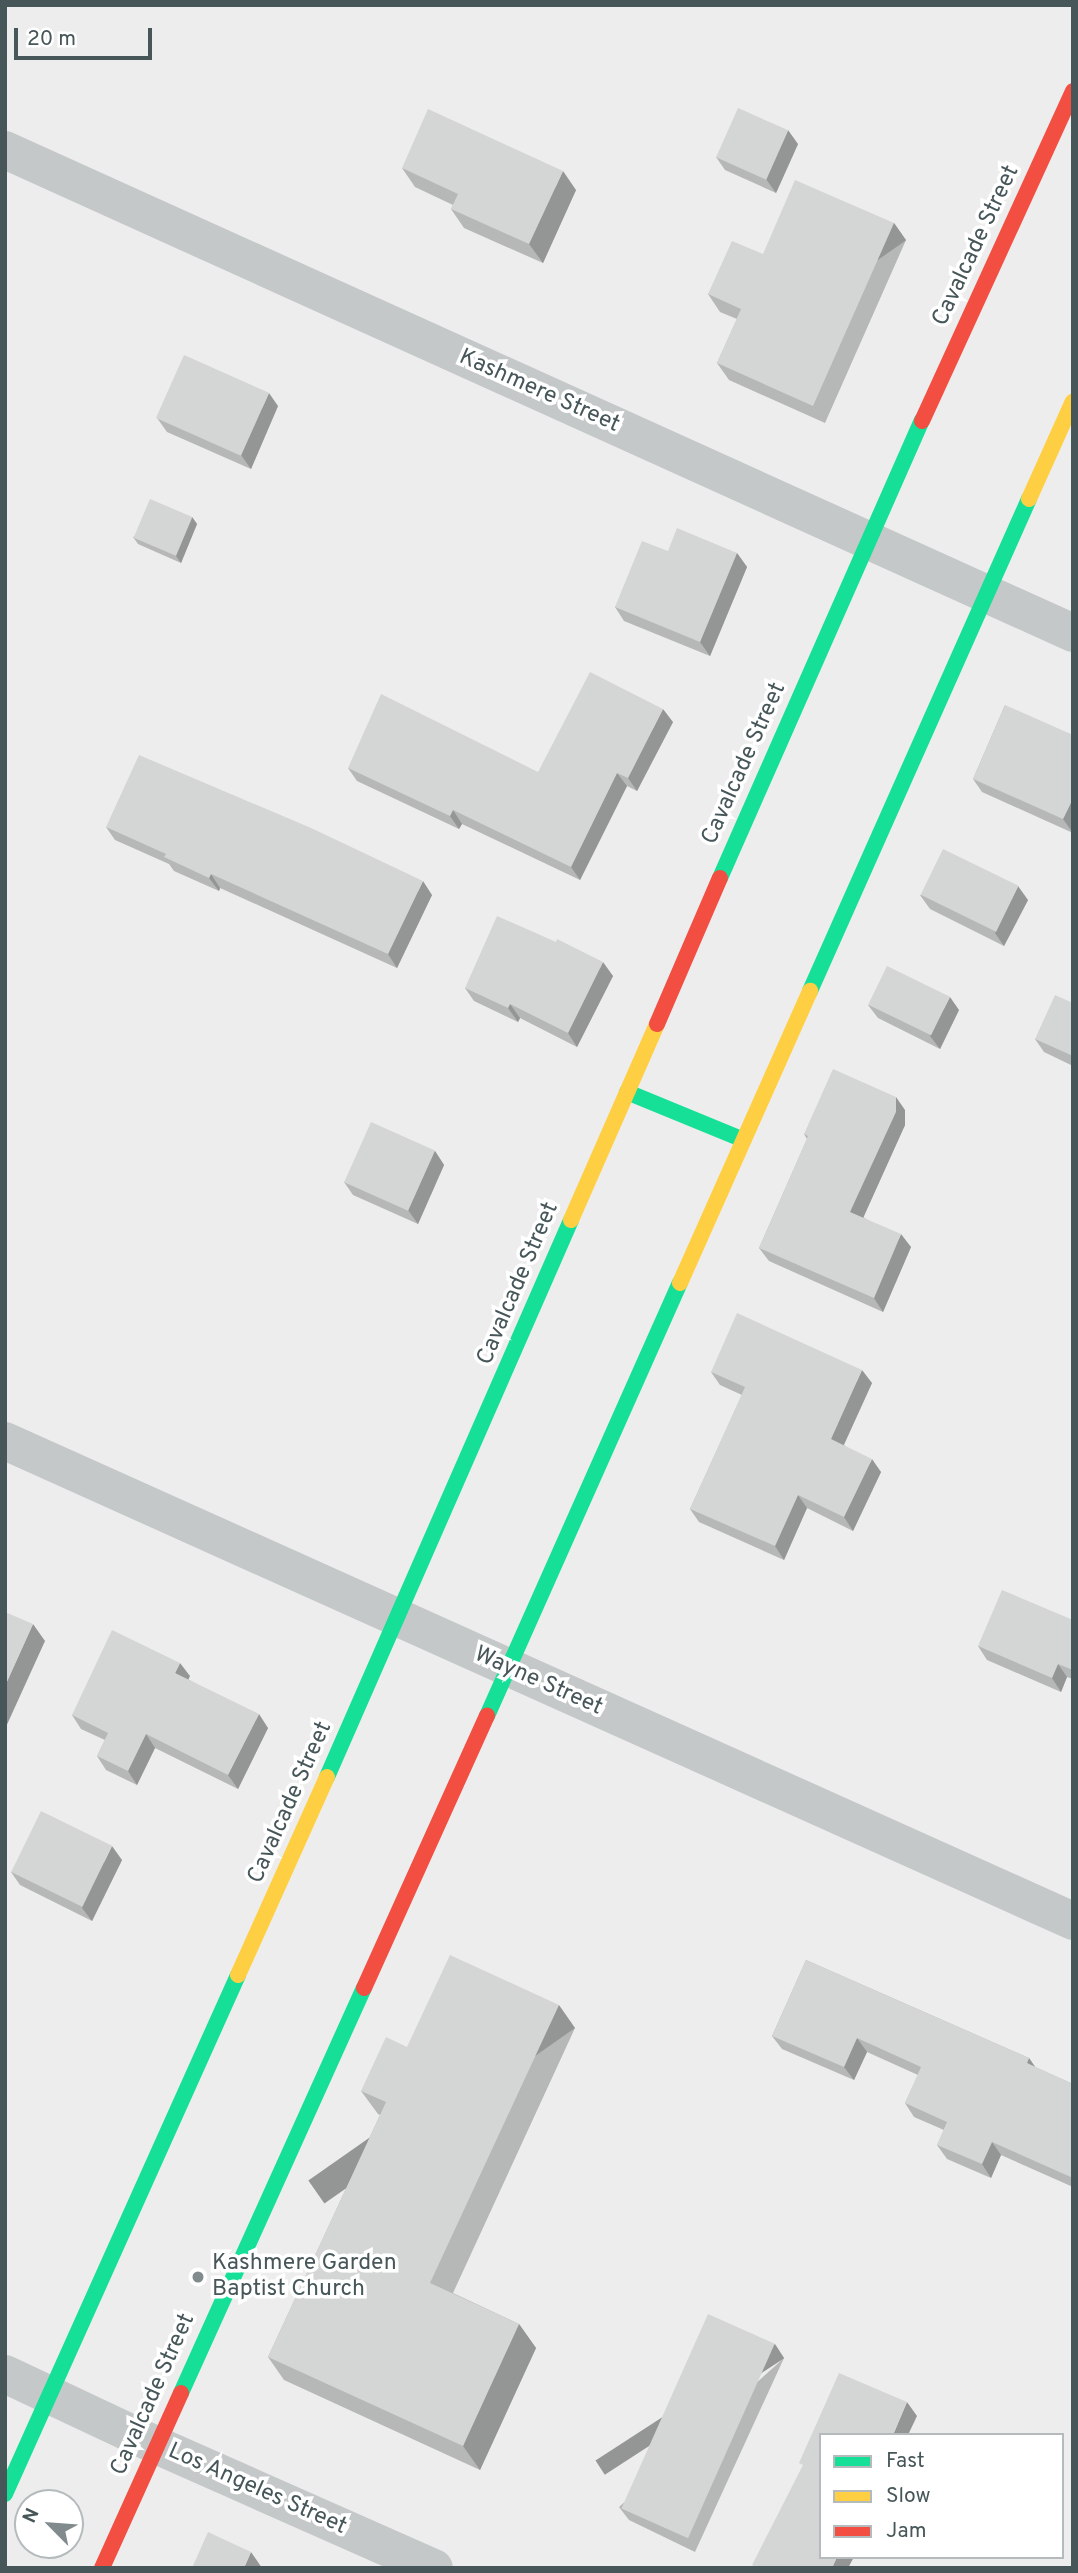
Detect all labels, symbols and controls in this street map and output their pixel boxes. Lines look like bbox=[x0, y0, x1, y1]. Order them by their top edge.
scale bar bbox=[18, 14, 156, 58]
text: 20 m bbox=[27, 26, 76, 53]
street label: Cavalcade Street bbox=[928, 161, 1026, 331]
street label: Kashmere Street bbox=[454, 344, 624, 440]
street label: Cavalcade Street bbox=[697, 679, 793, 849]
street label: Cavalcade Street bbox=[472, 1198, 566, 1370]
street label: Wayne Street bbox=[470, 1641, 606, 1723]
street label: Cavalcade Street bbox=[243, 1718, 339, 1888]
place label: Kashmere Garden Baptist Church bbox=[212, 2250, 397, 2304]
marker: Kashmere Garden Baptist Church bbox=[190, 2269, 206, 2285]
street label: Cavalcade Street bbox=[106, 2310, 202, 2480]
legend bbox=[819, 2433, 1064, 2559]
street label: Los Angeles Street bbox=[163, 2438, 351, 2542]
text: Fast bbox=[886, 2448, 925, 2475]
text: Slow bbox=[886, 2483, 931, 2510]
north arrow bbox=[14, 2489, 84, 2559]
text: N bbox=[18, 2505, 46, 2527]
text: Jam bbox=[886, 2518, 927, 2545]

